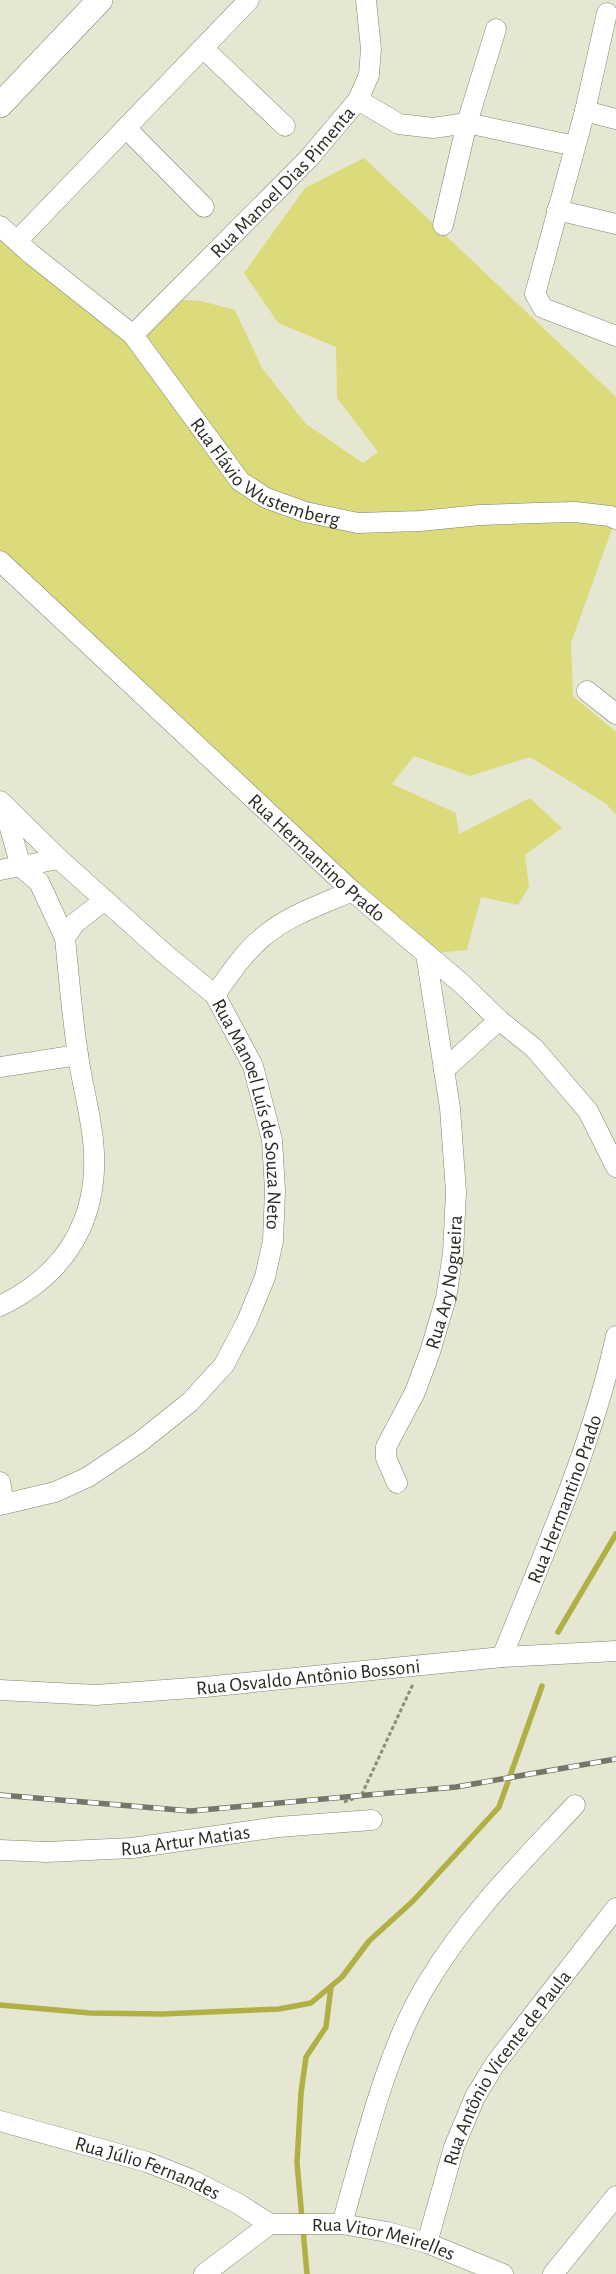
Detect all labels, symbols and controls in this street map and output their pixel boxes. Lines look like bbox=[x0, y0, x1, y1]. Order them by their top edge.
street label: Rua Manoel Dias Pimenta bbox=[207, 103, 359, 262]
street label: Rua Flávio Wustemberg bbox=[186, 414, 342, 530]
street label: Rua Hermantino Prado bbox=[244, 790, 389, 926]
street label: Rua Manoel Luís de Souza Neto bbox=[208, 996, 284, 1230]
street label: Rua Ary Nogueira bbox=[422, 1215, 466, 1352]
street label: Rua Hermantino Prado bbox=[524, 1412, 605, 1586]
street label: Rua Osvaldo Antônio Bossoni bbox=[195, 1656, 421, 1699]
street label: Rua Artur Matias bbox=[120, 1822, 251, 1860]
street label: Rua Antônio Vicente de Paula bbox=[440, 1967, 575, 2168]
street label: Rua Júlio Fernandes bbox=[73, 2133, 223, 2204]
street label: Rua Vitor Meirelles bbox=[312, 2215, 458, 2264]

